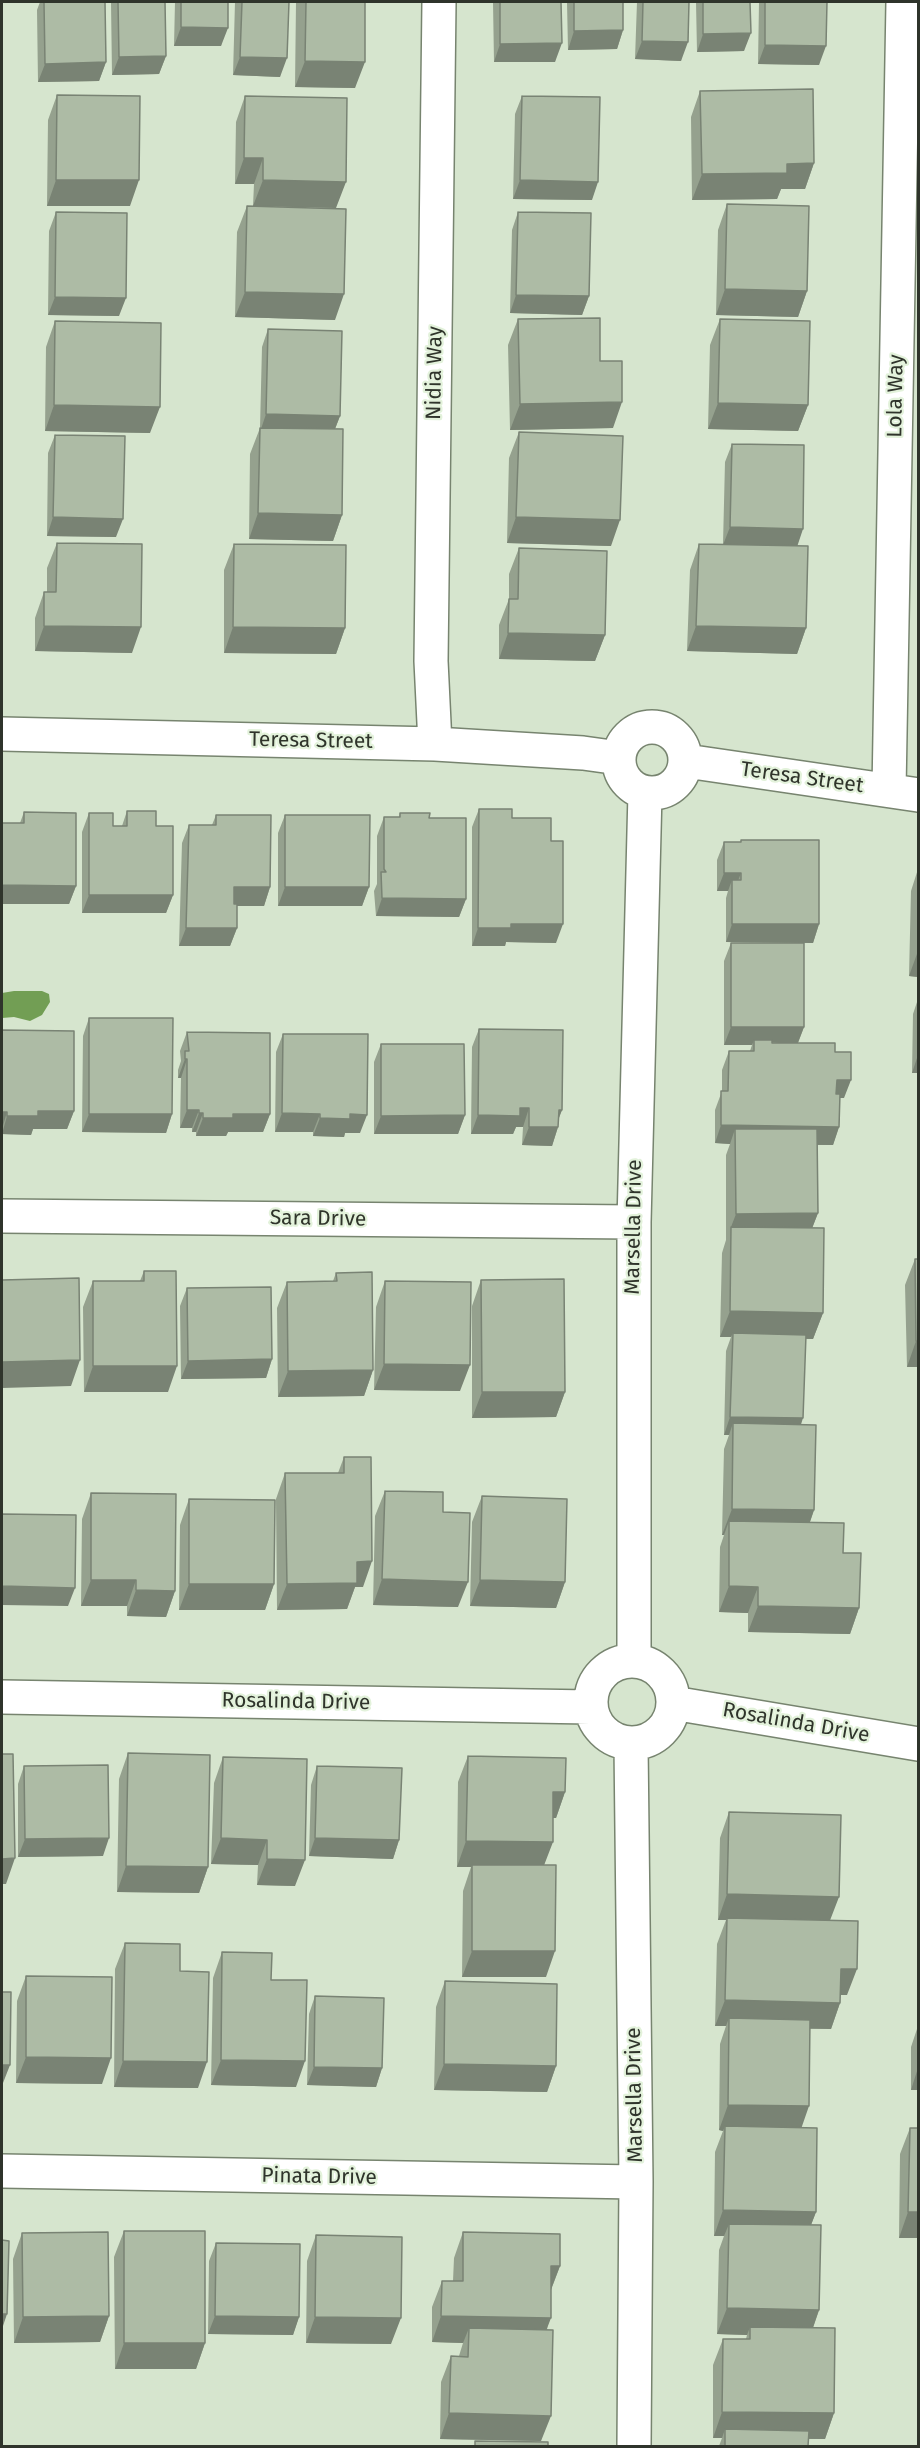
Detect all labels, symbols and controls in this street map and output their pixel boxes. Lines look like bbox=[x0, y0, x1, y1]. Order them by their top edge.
street label: Nidia Way bbox=[422, 326, 448, 420]
street label: Lola Way bbox=[883, 354, 909, 438]
street label: Teresa Street bbox=[249, 727, 373, 755]
street label: Teresa Street bbox=[739, 757, 865, 799]
street label: Marsella Drive bbox=[620, 1159, 648, 1295]
street label: Sara Drive bbox=[270, 1206, 366, 1232]
street label: Rosalinda Drive bbox=[221, 1688, 371, 1716]
street label: Rosalinda Drive bbox=[721, 1698, 871, 1748]
street label: Marsella Drive bbox=[621, 2027, 649, 2163]
street label: Pinata Drive bbox=[261, 2163, 377, 2191]

